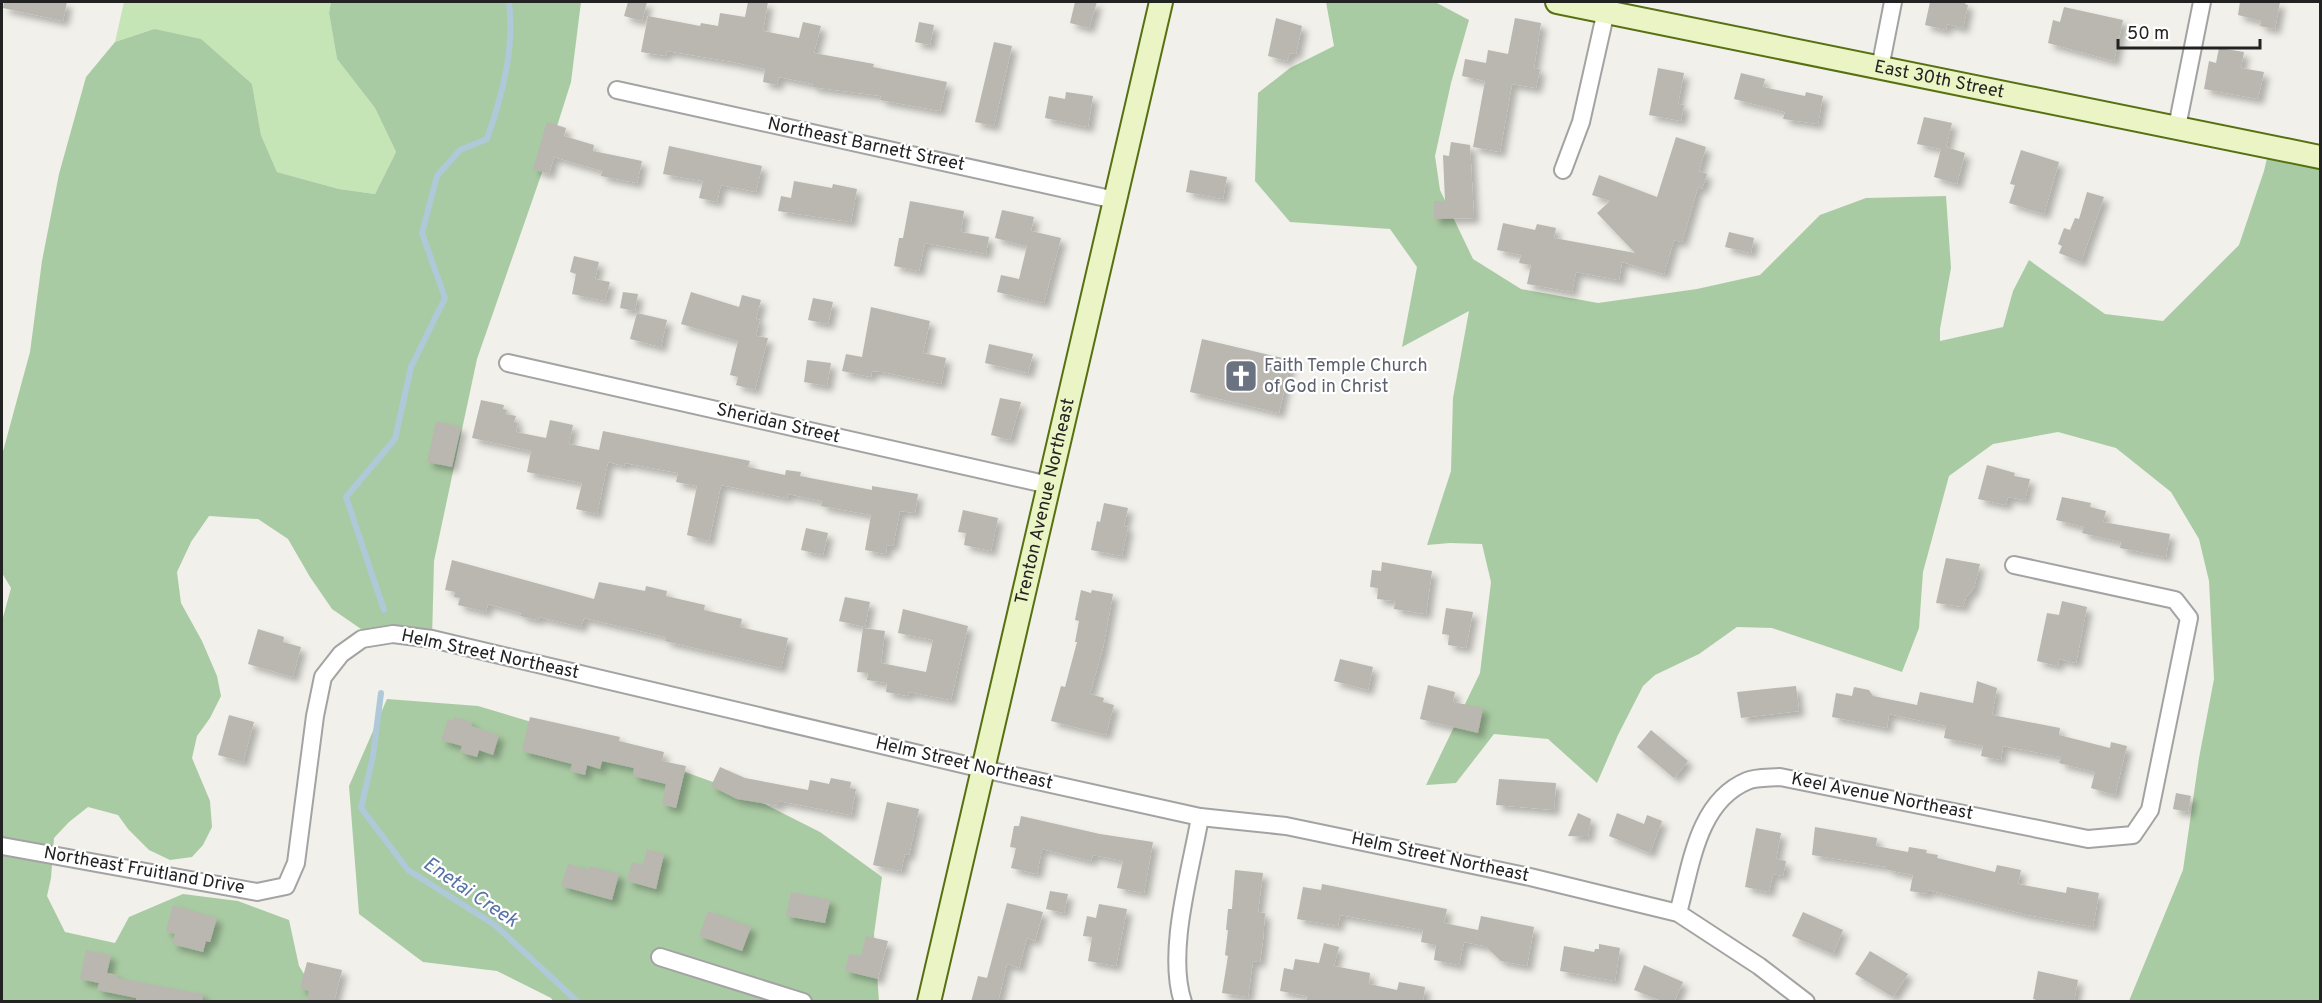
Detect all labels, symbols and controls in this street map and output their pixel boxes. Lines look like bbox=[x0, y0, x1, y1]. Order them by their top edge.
scale bar bbox=[2118, 12, 2260, 50]
text: 50 m bbox=[2127, 23, 2169, 46]
street label: East 30th Street bbox=[1872, 55, 2006, 104]
street label: Northeast Barnett Street bbox=[765, 113, 967, 177]
place label: Faith Temple Church of God in Christ bbox=[1264, 355, 1428, 399]
church icon: Faith Temple Church of God in Christ bbox=[1223, 358, 1259, 394]
street label: Trenton Avenue Northeast bbox=[1010, 396, 1080, 607]
street label: Sheridan Street bbox=[714, 399, 842, 449]
street label: Helm Street Northeast bbox=[399, 625, 581, 685]
street label: Helm Street Northeast bbox=[873, 732, 1055, 796]
street label: Keel Avenue Northeast bbox=[1789, 768, 1975, 826]
street label: Helm Street Northeast bbox=[1349, 828, 1531, 888]
street label: Northeast Fruitland Drive bbox=[42, 842, 246, 900]
water label: Enetai Creek bbox=[417, 852, 523, 935]

